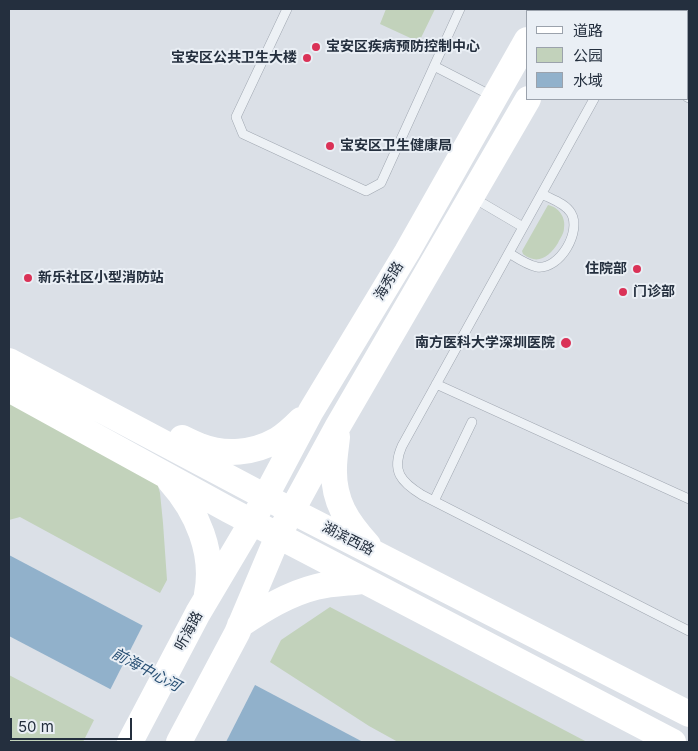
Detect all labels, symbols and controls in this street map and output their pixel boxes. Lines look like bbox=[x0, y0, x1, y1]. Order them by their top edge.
legend bbox=[526, 10, 688, 100]
text: 道路 bbox=[573, 21, 603, 40]
place label: 宝安区疾病预防控制中心 bbox=[326, 39, 480, 55]
marker: 宝安区疾病预防控制中心 bbox=[310, 41, 322, 53]
text: 公园 bbox=[573, 46, 603, 65]
place label: 宝安区公共卫生大楼 bbox=[171, 50, 297, 66]
marker: 宝安区公共卫生大楼 bbox=[301, 52, 313, 64]
text: 水域 bbox=[573, 71, 603, 90]
place label: 宝安区卫生健康局 bbox=[340, 138, 452, 154]
marker: 宝安区卫生健康局 bbox=[324, 140, 336, 152]
street label: 海秀路 bbox=[371, 259, 407, 303]
place label: 住院部 bbox=[585, 261, 627, 277]
marker: 住院部 bbox=[631, 263, 643, 275]
place label: 新乐社区小型消防站 bbox=[38, 270, 164, 286]
marker: 新乐社区小型消防站 bbox=[22, 272, 34, 284]
place label: 门诊部 bbox=[633, 284, 675, 300]
marker: 门诊部 bbox=[617, 286, 629, 298]
place label: 南方医科大学深圳医院 bbox=[415, 335, 555, 351]
marker: 南方医科大学深圳医院 bbox=[559, 336, 573, 350]
street label: 湖滨西路 bbox=[319, 519, 377, 559]
street label: 听海路 bbox=[172, 609, 206, 653]
water label: 前海中心河 bbox=[109, 644, 183, 696]
scale bar bbox=[12, 708, 135, 740]
text: 50 m bbox=[18, 717, 54, 736]

